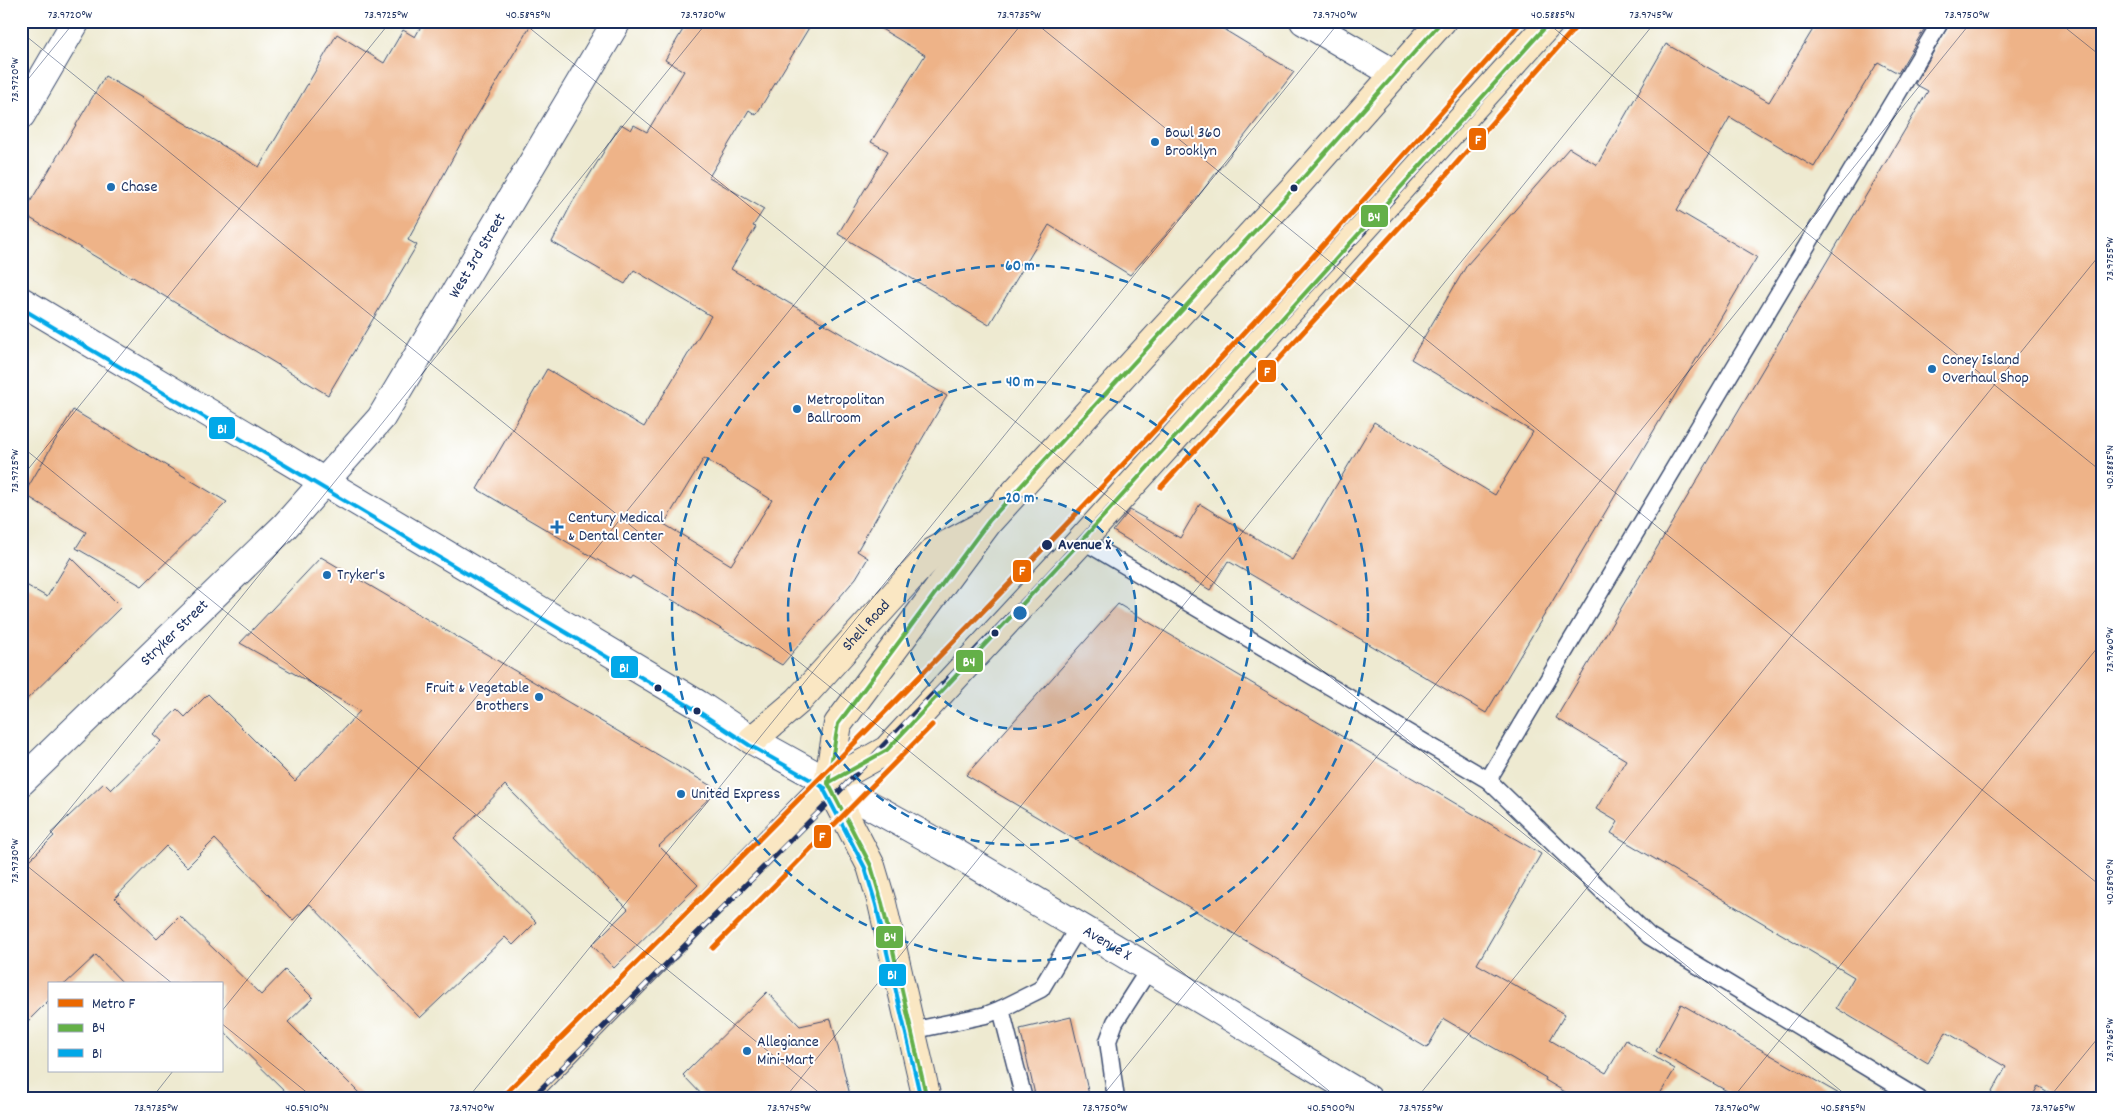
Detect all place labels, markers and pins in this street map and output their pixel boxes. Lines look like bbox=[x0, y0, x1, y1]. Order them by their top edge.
place label: Bowl 360 Brooklyn bbox=[1165, 122, 1221, 163]
marker: Bowl 360 Brooklyn bbox=[1149, 136, 1161, 148]
place label: Chase bbox=[121, 176, 158, 199]
marker: Chase bbox=[105, 181, 117, 193]
unlabelled marker bbox=[1289, 183, 1299, 193]
place label: Coney Island Overhaul Shop bbox=[1942, 349, 2029, 390]
marker: Coney Island Overhaul Shop bbox=[1926, 363, 1938, 375]
place label: Metropolitan Ballroom bbox=[807, 389, 884, 430]
marker: Metropolitan Ballroom bbox=[791, 403, 803, 415]
place label: Century Medical & Dental Center bbox=[568, 507, 664, 548]
marker: Century Medical & Dental Center bbox=[550, 520, 564, 534]
place label: Avenue X bbox=[1058, 534, 1111, 557]
marker: Avenue X bbox=[1040, 538, 1054, 552]
place label: Tryker's bbox=[337, 564, 386, 587]
marker: Tryker's bbox=[321, 569, 333, 581]
centre of rings bbox=[1011, 604, 1029, 622]
unlabelled marker bbox=[990, 628, 1000, 638]
place label: Fruit & Vegetable Brothers bbox=[426, 677, 529, 718]
unlabelled marker bbox=[653, 683, 663, 693]
marker: Fruit & Vegetable Brothers bbox=[533, 691, 545, 703]
unlabelled marker bbox=[692, 706, 702, 716]
place label: United Express bbox=[691, 783, 780, 806]
marker: United Express bbox=[675, 788, 687, 800]
place label: Allegiance Mini-Mart bbox=[757, 1031, 819, 1072]
marker: Allegiance Mini-Mart bbox=[741, 1045, 753, 1057]

